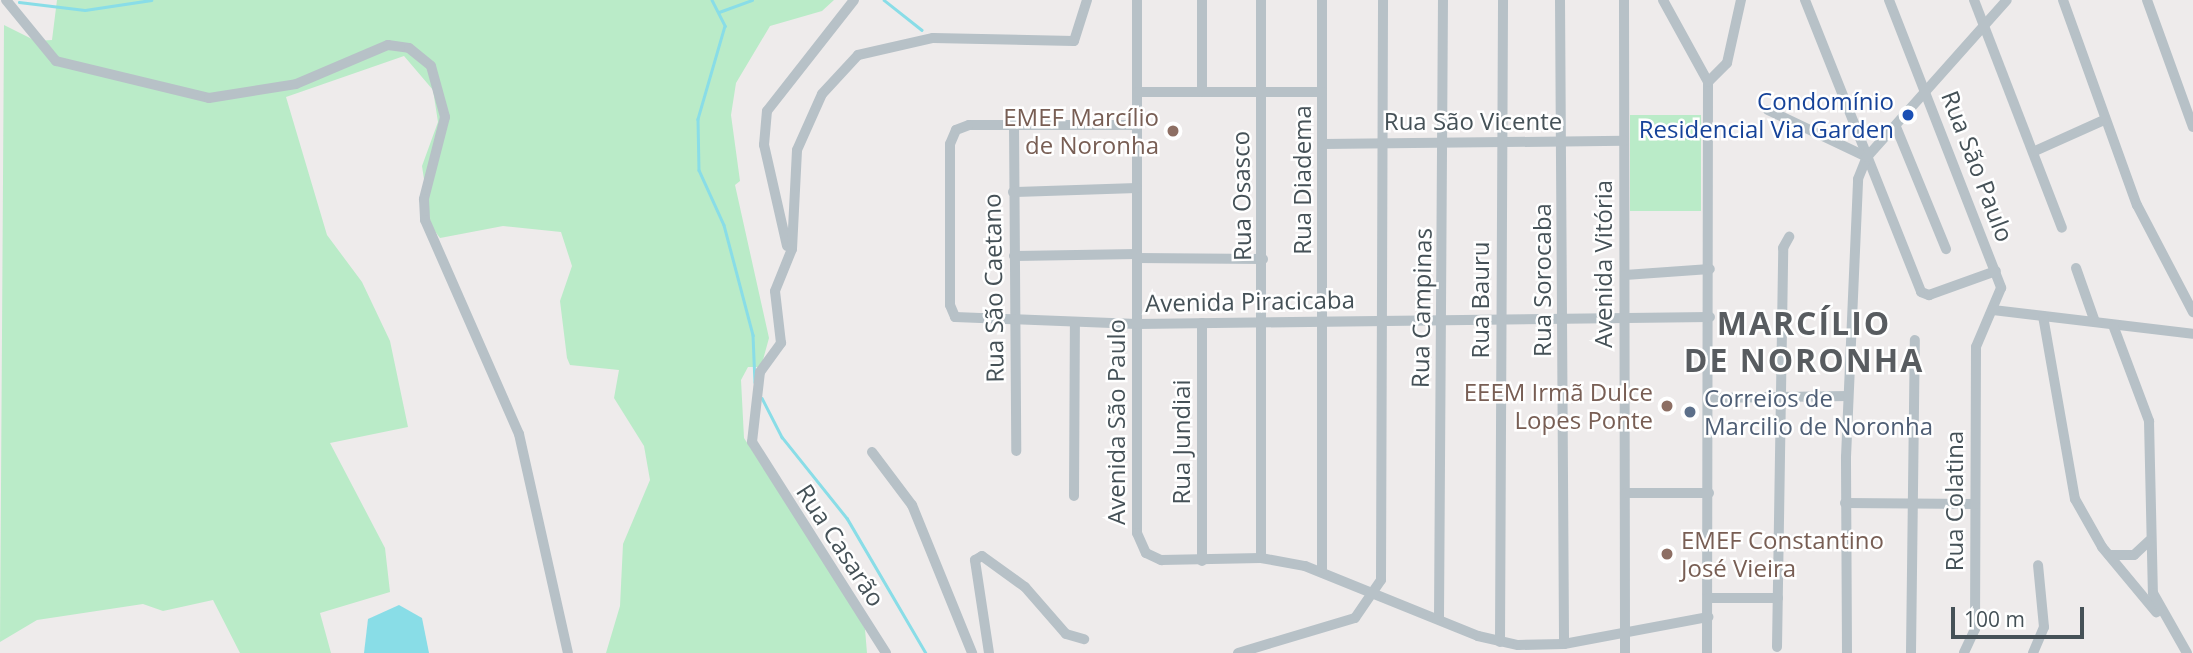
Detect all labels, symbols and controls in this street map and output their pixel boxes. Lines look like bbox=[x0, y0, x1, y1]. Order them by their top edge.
street label: Rua São Paulo bbox=[1936, 86, 2020, 246]
place label: Condomínio Residencial Via Garden bbox=[1639, 87, 1894, 143]
place label: EMEF Marcílio de Noronha bbox=[1003, 103, 1159, 159]
street label: Rua Diadema bbox=[1288, 105, 1316, 255]
street label: Rua São Vicente bbox=[1384, 107, 1562, 135]
marker: Condomínio Residencial Via Garden bbox=[1900, 107, 1916, 123]
marker: EMEF Marcílio de Noronha bbox=[1165, 123, 1181, 139]
street label: Rua Osasco bbox=[1225, 131, 1257, 261]
street label: Avenida Vitória bbox=[1589, 180, 1617, 348]
street label: Rua São Caetano bbox=[977, 193, 1009, 383]
street label: Rua Sorocaba bbox=[1528, 203, 1556, 357]
street label: Rua Campinas bbox=[1405, 228, 1437, 388]
street label: Rua Bauru bbox=[1466, 241, 1494, 359]
street label: Avenida Piracicaba bbox=[1145, 285, 1355, 317]
district label: MARCÍLIO DE NORONHA bbox=[1685, 305, 1923, 380]
street label: Avenida São Paulo bbox=[1102, 319, 1130, 525]
place label: EEEM Irmã Dulce Lopes Ponte bbox=[1464, 378, 1653, 434]
street label: Rua Jundiai bbox=[1167, 379, 1195, 505]
place label: Correios de Marcilio de Noronha bbox=[1704, 384, 1933, 440]
marker: EEEM Irmã Dulce Lopes Ponte bbox=[1659, 398, 1675, 414]
marker: Correios de Marcilio de Noronha bbox=[1682, 404, 1698, 420]
street label: Rua Colatina bbox=[1940, 431, 1968, 571]
street label: Rua Casarão bbox=[791, 478, 891, 612]
place label: EMEF Constantino José Vieira bbox=[1681, 526, 1884, 582]
marker: EMEF Constantino José Vieira bbox=[1659, 546, 1675, 562]
scale bar bbox=[1955, 594, 2088, 638]
text: 100 m bbox=[1964, 605, 2025, 633]

